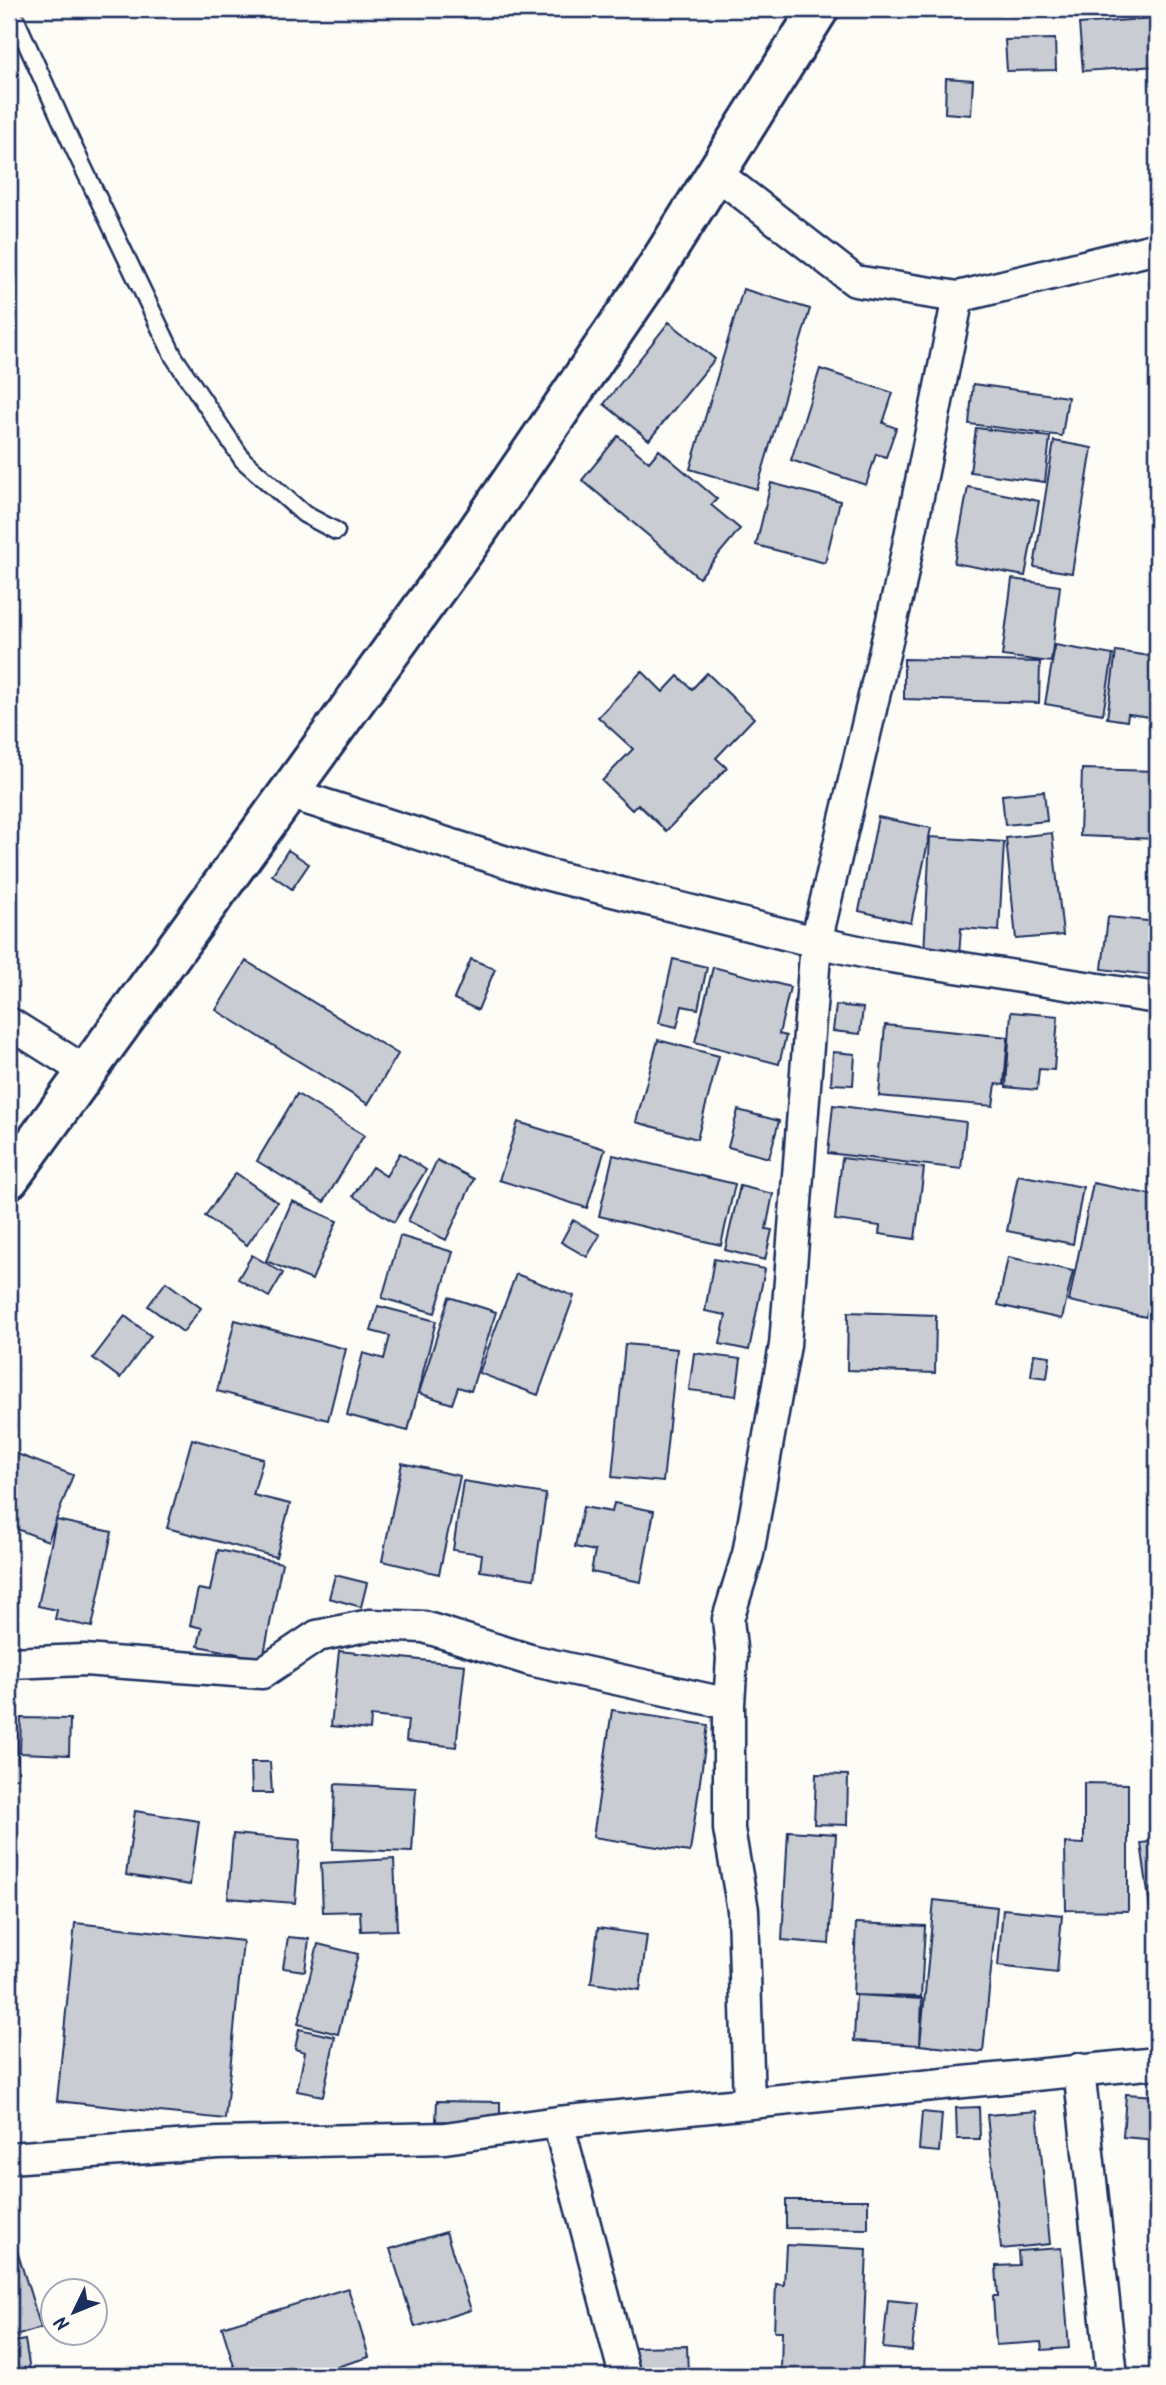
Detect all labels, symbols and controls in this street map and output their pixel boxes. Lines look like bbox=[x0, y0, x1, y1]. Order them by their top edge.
north arrow bbox=[38, 2276, 108, 2346]
text: N bbox=[48, 2308, 78, 2337]

